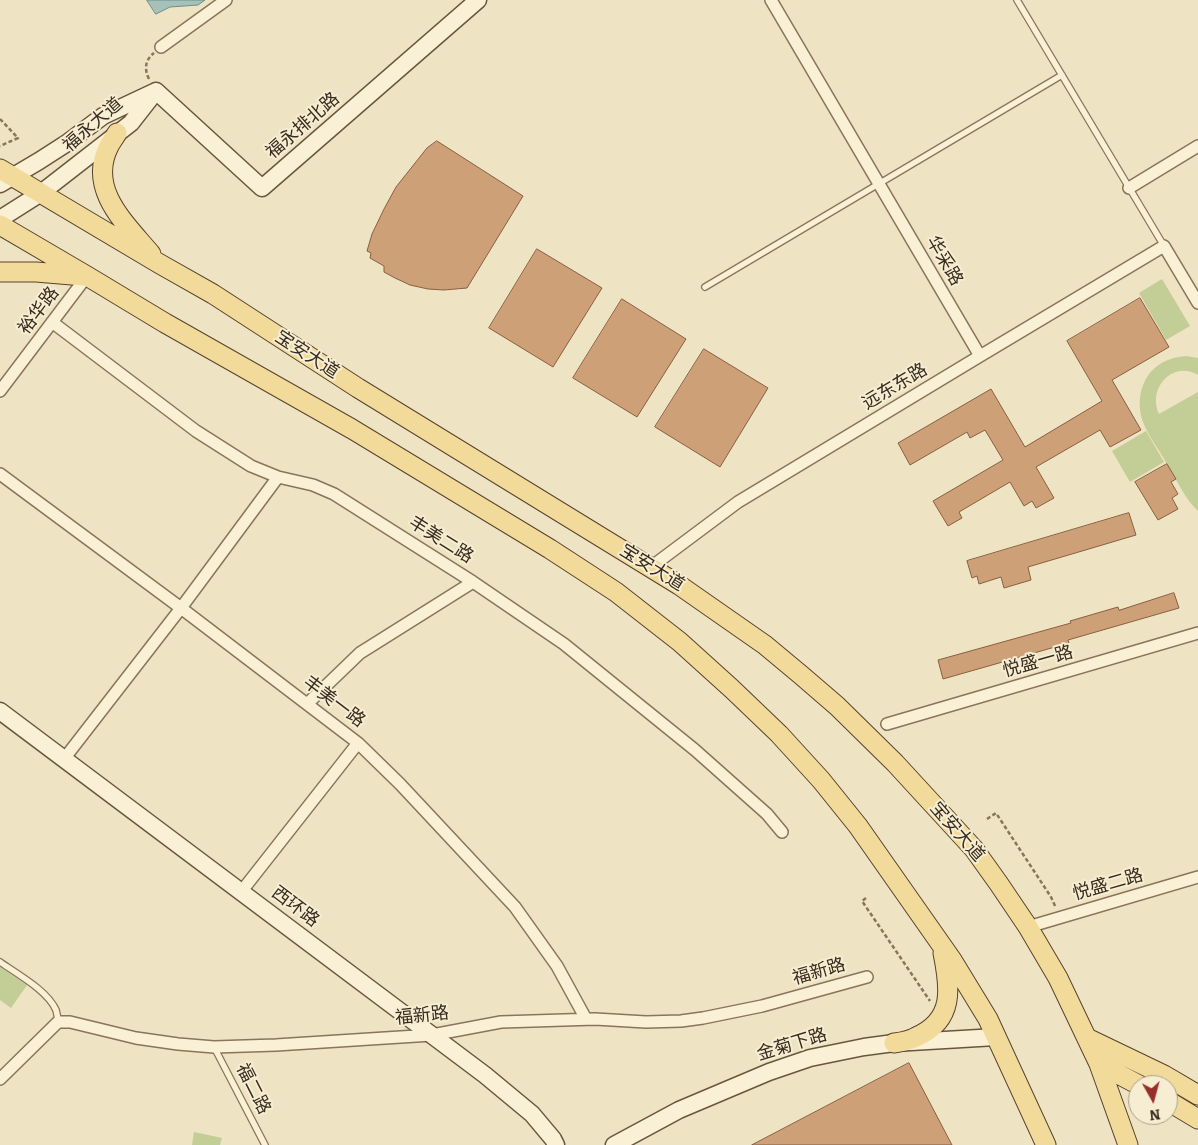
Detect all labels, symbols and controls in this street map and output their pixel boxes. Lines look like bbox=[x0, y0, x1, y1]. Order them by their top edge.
street label: 福永排北路 bbox=[262, 88, 344, 164]
street label: 福永大道 bbox=[59, 93, 127, 157]
street label: 华采路 bbox=[921, 232, 967, 290]
street label: 裕华路 bbox=[14, 283, 64, 339]
street label: 宝安大道 bbox=[271, 326, 343, 384]
street label: 远东东路 bbox=[859, 359, 931, 415]
street label: 丰美二路 bbox=[405, 512, 477, 568]
street label: 宝安大道 bbox=[616, 540, 688, 596]
street label: 悦盛一路 bbox=[1000, 642, 1076, 682]
street label: 丰美一路 bbox=[299, 672, 369, 732]
street label: 宝安大道 bbox=[925, 798, 989, 866]
street label: 悦盛二路 bbox=[1070, 865, 1146, 905]
street label: 西环路 bbox=[267, 882, 323, 932]
street label: 福新路 bbox=[790, 954, 848, 990]
street label: 福新路 bbox=[394, 1002, 450, 1030]
street label: 金菊下路 bbox=[754, 1024, 830, 1066]
street label: 福二路 bbox=[231, 1060, 275, 1118]
north arrow bbox=[1128, 1075, 1178, 1125]
text: N bbox=[1148, 1105, 1161, 1123]

